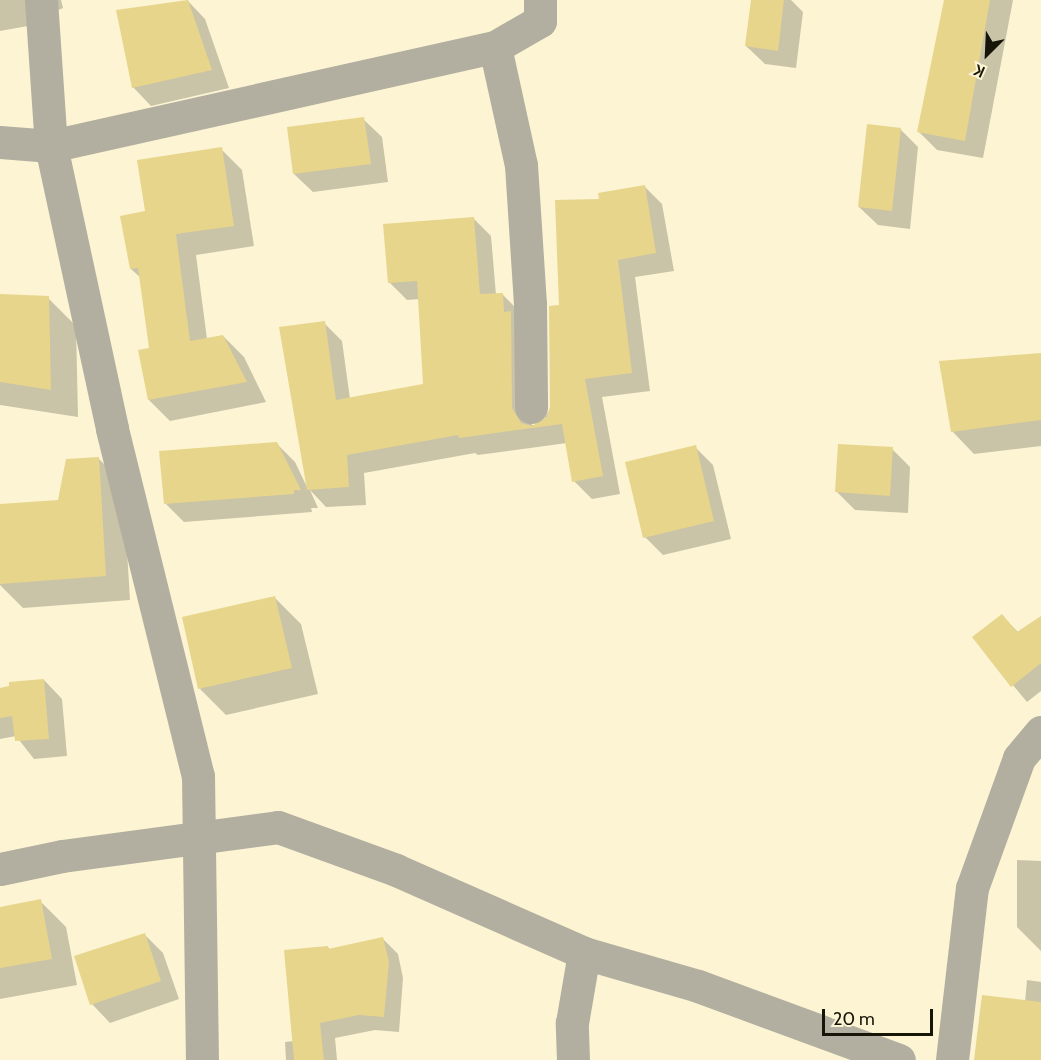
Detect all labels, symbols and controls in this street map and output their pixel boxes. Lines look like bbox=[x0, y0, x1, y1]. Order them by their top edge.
north arrow bbox=[957, 24, 1017, 84]
text: K bbox=[971, 60, 988, 82]
scale bar bbox=[825, 997, 936, 1035]
text: 20 m bbox=[833, 1008, 875, 1030]

